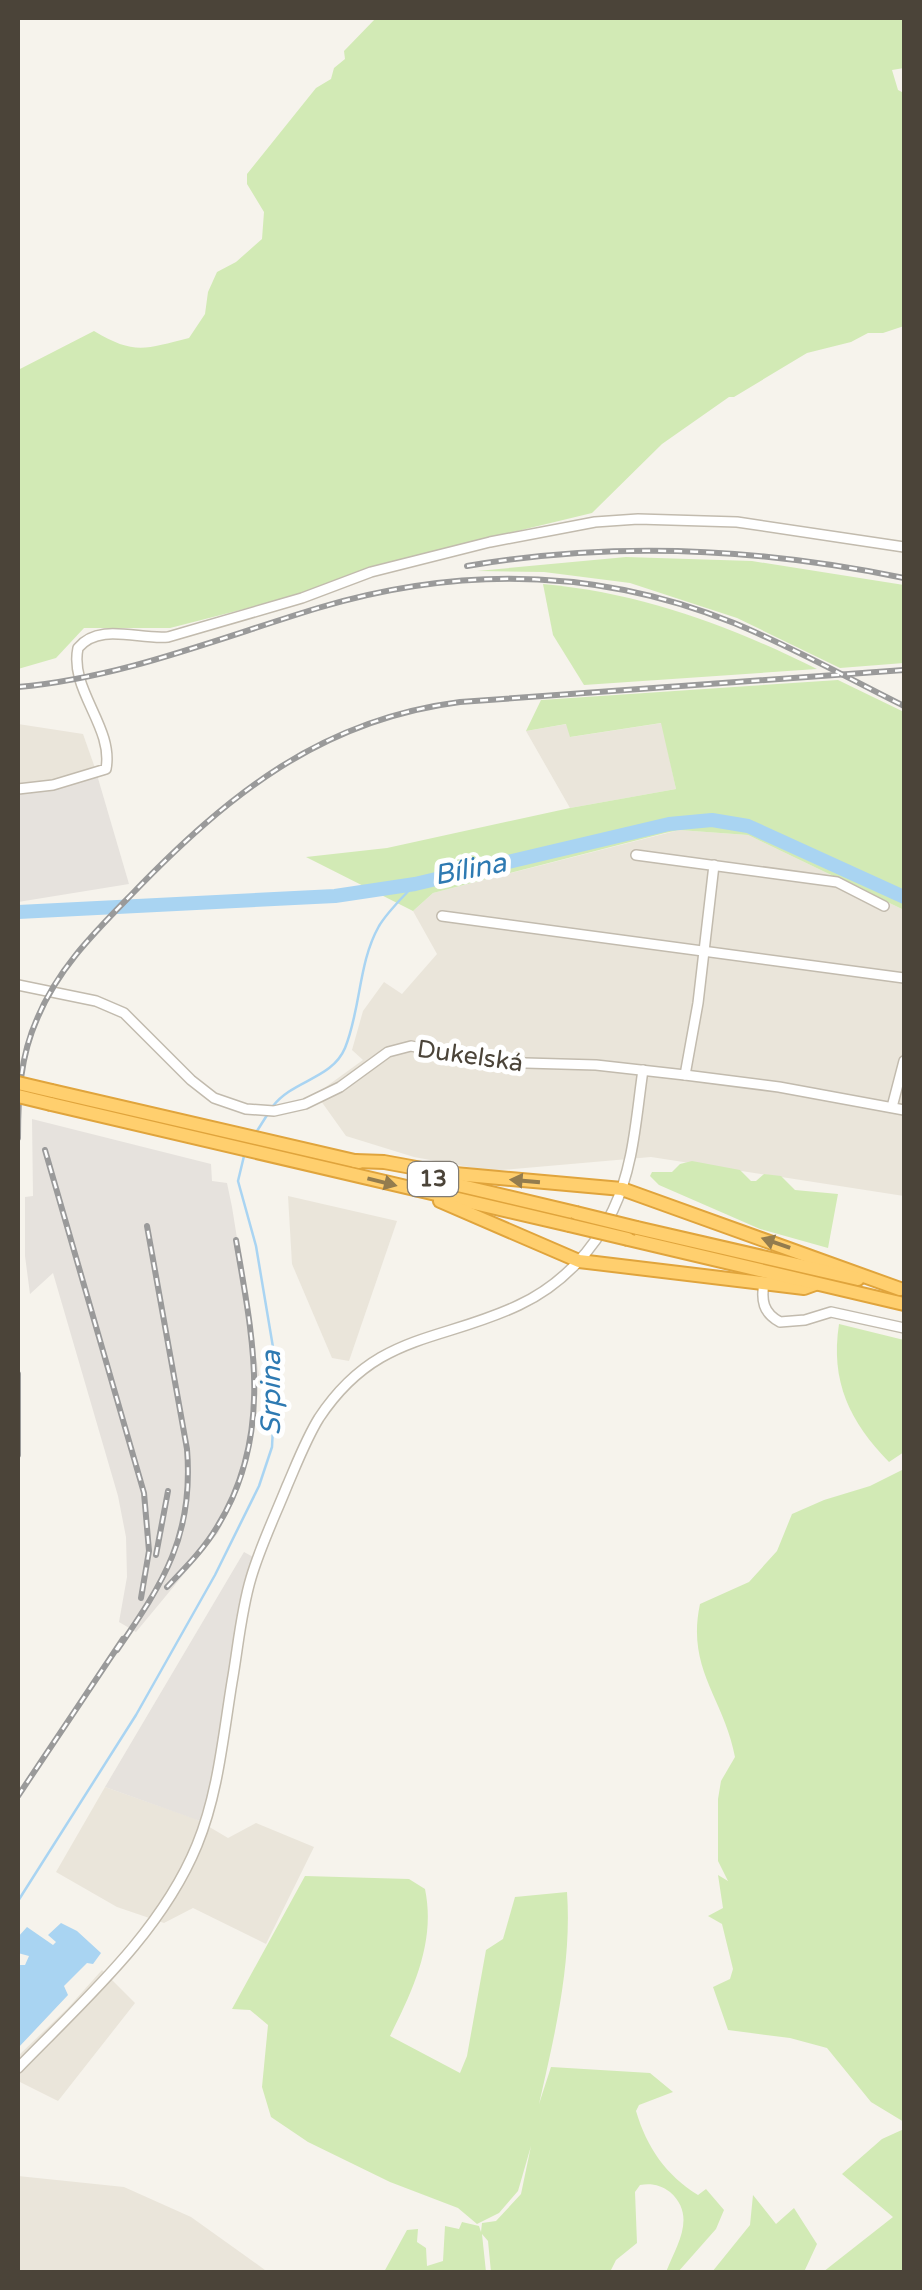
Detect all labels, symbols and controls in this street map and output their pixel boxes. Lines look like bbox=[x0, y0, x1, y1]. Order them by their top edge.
water label: Bílina bbox=[431, 845, 510, 893]
street label: Dukelská bbox=[415, 1034, 525, 1078]
road number: 13 bbox=[408, 1162, 458, 1196]
one-way arrow bbox=[508, 1173, 540, 1189]
one-way arrow bbox=[367, 1175, 398, 1190]
one-way arrow bbox=[760, 1235, 790, 1250]
water label: Srpina bbox=[254, 1349, 288, 1436]

